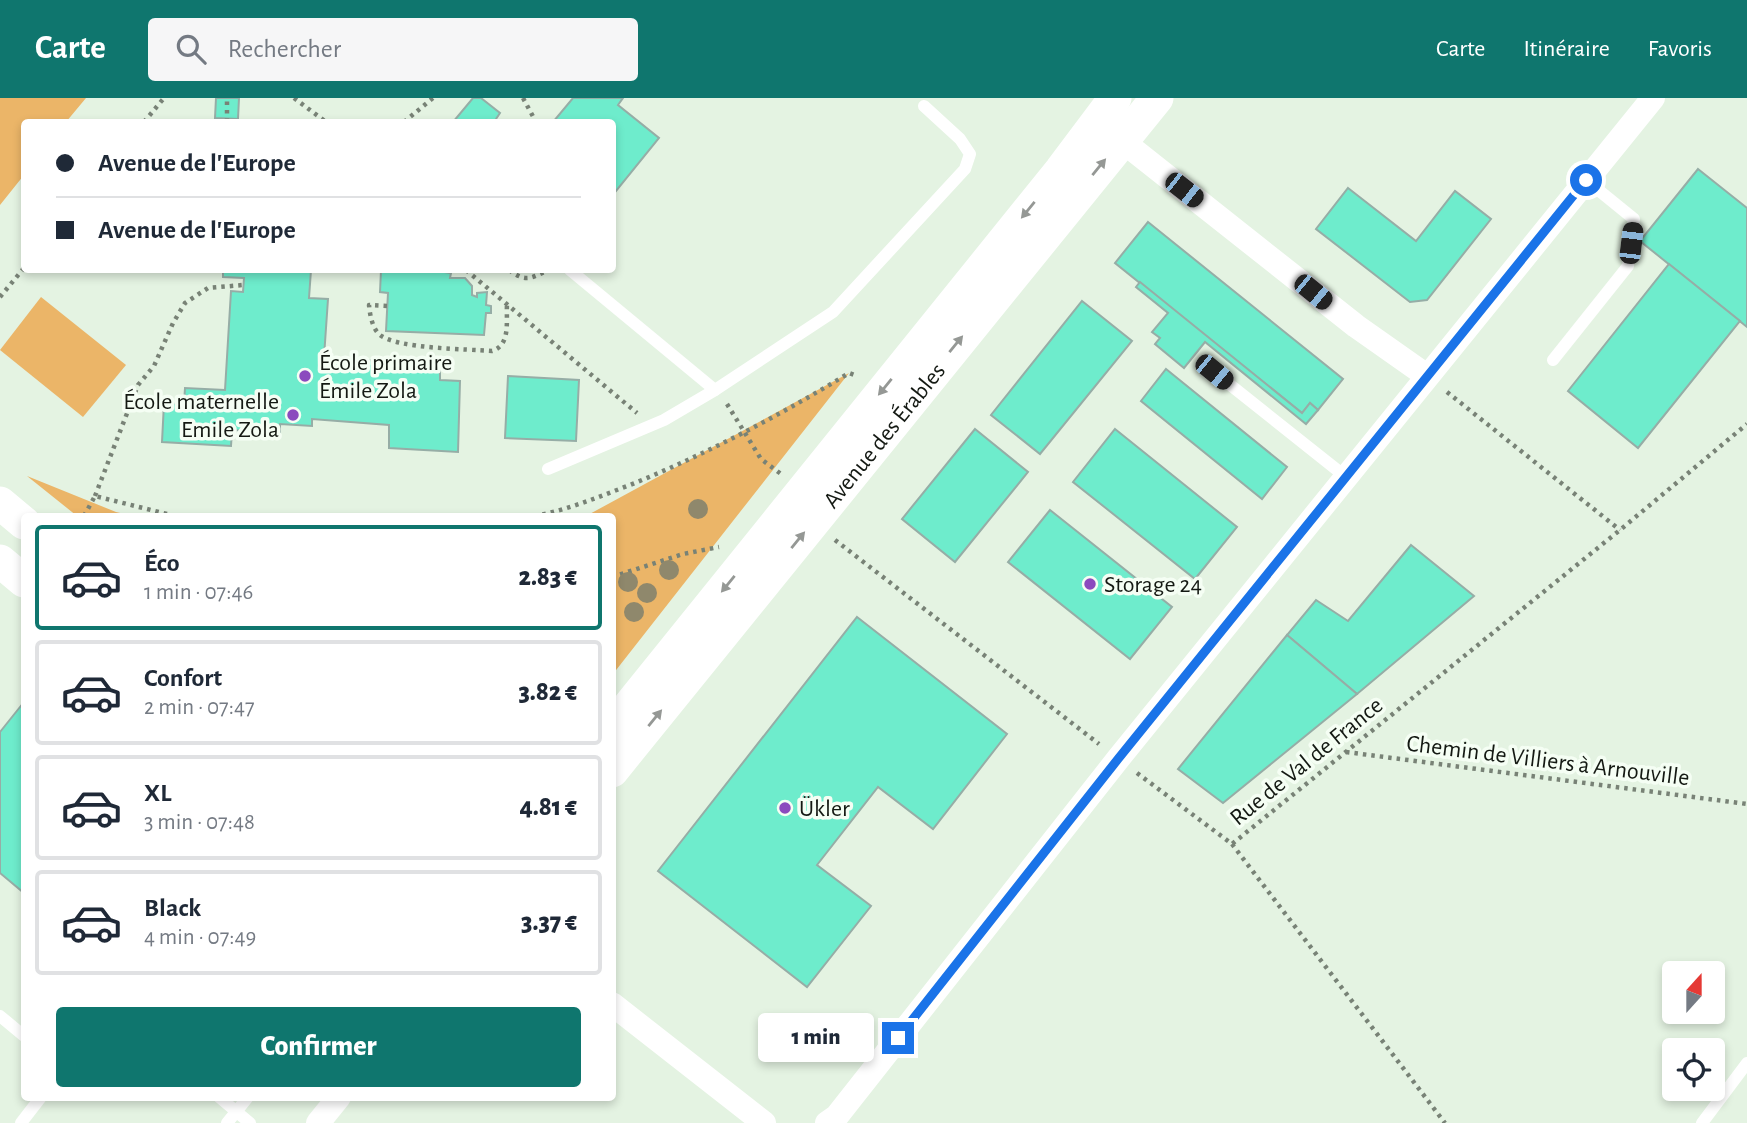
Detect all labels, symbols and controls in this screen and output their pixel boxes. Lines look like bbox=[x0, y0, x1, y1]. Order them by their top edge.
search box bbox=[148, 18, 638, 81]
icon: search bbox=[172, 30, 210, 68]
text: Carte bbox=[35, 32, 106, 65]
text: Rechercher bbox=[228, 36, 341, 62]
text: Carte bbox=[1436, 37, 1485, 61]
text: Itinéraire bbox=[1523, 37, 1610, 61]
text: Favoris bbox=[1648, 37, 1712, 61]
text: Avenue de l'Europe bbox=[98, 150, 296, 176]
one-way arrow bbox=[1091, 159, 1106, 176]
route start bbox=[1570, 164, 1602, 196]
car bbox=[1161, 169, 1208, 211]
one-way arrow bbox=[1021, 201, 1036, 219]
text: Avenue de l'Europe bbox=[98, 217, 296, 243]
car bbox=[1619, 221, 1644, 265]
car bbox=[1291, 271, 1336, 313]
one-way arrow bbox=[948, 336, 963, 353]
place label: École primaire Émile Zola bbox=[319, 349, 452, 403]
car bbox=[1192, 351, 1237, 393]
street label: Avenue des Érables bbox=[819, 359, 950, 513]
marker: École primaire Émile Zola bbox=[297, 368, 313, 384]
one-way arrow bbox=[878, 378, 893, 396]
place label: École maternelle Emile Zola bbox=[123, 388, 279, 442]
marker: École maternelle Emile Zola bbox=[285, 407, 301, 423]
one-way arrow bbox=[790, 532, 805, 550]
icon: car bbox=[60, 546, 123, 609]
text: Éco bbox=[144, 550, 180, 576]
text: 2.83 € bbox=[518, 564, 577, 590]
place label: Storage 24 bbox=[1104, 573, 1202, 597]
one-way arrow bbox=[720, 574, 735, 592]
marker: Storage 24 bbox=[1082, 576, 1098, 592]
text: 1 min · 07:46 bbox=[144, 581, 253, 604]
icon: car bbox=[60, 661, 123, 724]
text: Confort bbox=[144, 665, 222, 691]
text: 3.82 € bbox=[518, 679, 577, 705]
street label: Rue de Val de France bbox=[1226, 693, 1388, 831]
text: 2 min · 07:47 bbox=[144, 696, 255, 719]
one-way arrow bbox=[648, 709, 663, 727]
street label: Chemin de Villiers à Arnouville bbox=[1405, 732, 1691, 790]
icon: car bbox=[60, 776, 123, 839]
text: XL bbox=[144, 780, 171, 806]
text: 4.81 € bbox=[519, 794, 577, 820]
place label: Ükler bbox=[799, 796, 850, 821]
marker: Ükler bbox=[777, 800, 793, 816]
text: 3 min · 07:48 bbox=[144, 811, 255, 834]
icon: car bbox=[60, 891, 123, 954]
text: Black bbox=[144, 895, 201, 921]
text: 3.37 € bbox=[521, 909, 577, 935]
text: 4 min · 07:49 bbox=[144, 926, 256, 949]
north arrow bbox=[1662, 961, 1726, 1024]
map controls bbox=[1662, 961, 1725, 1101]
button: Confirmer bbox=[56, 1007, 581, 1087]
callout: 1 min bbox=[758, 1014, 874, 1062]
route end bbox=[882, 1022, 914, 1054]
text: 1 min bbox=[792, 1026, 840, 1049]
button: locate bbox=[1662, 1038, 1725, 1101]

